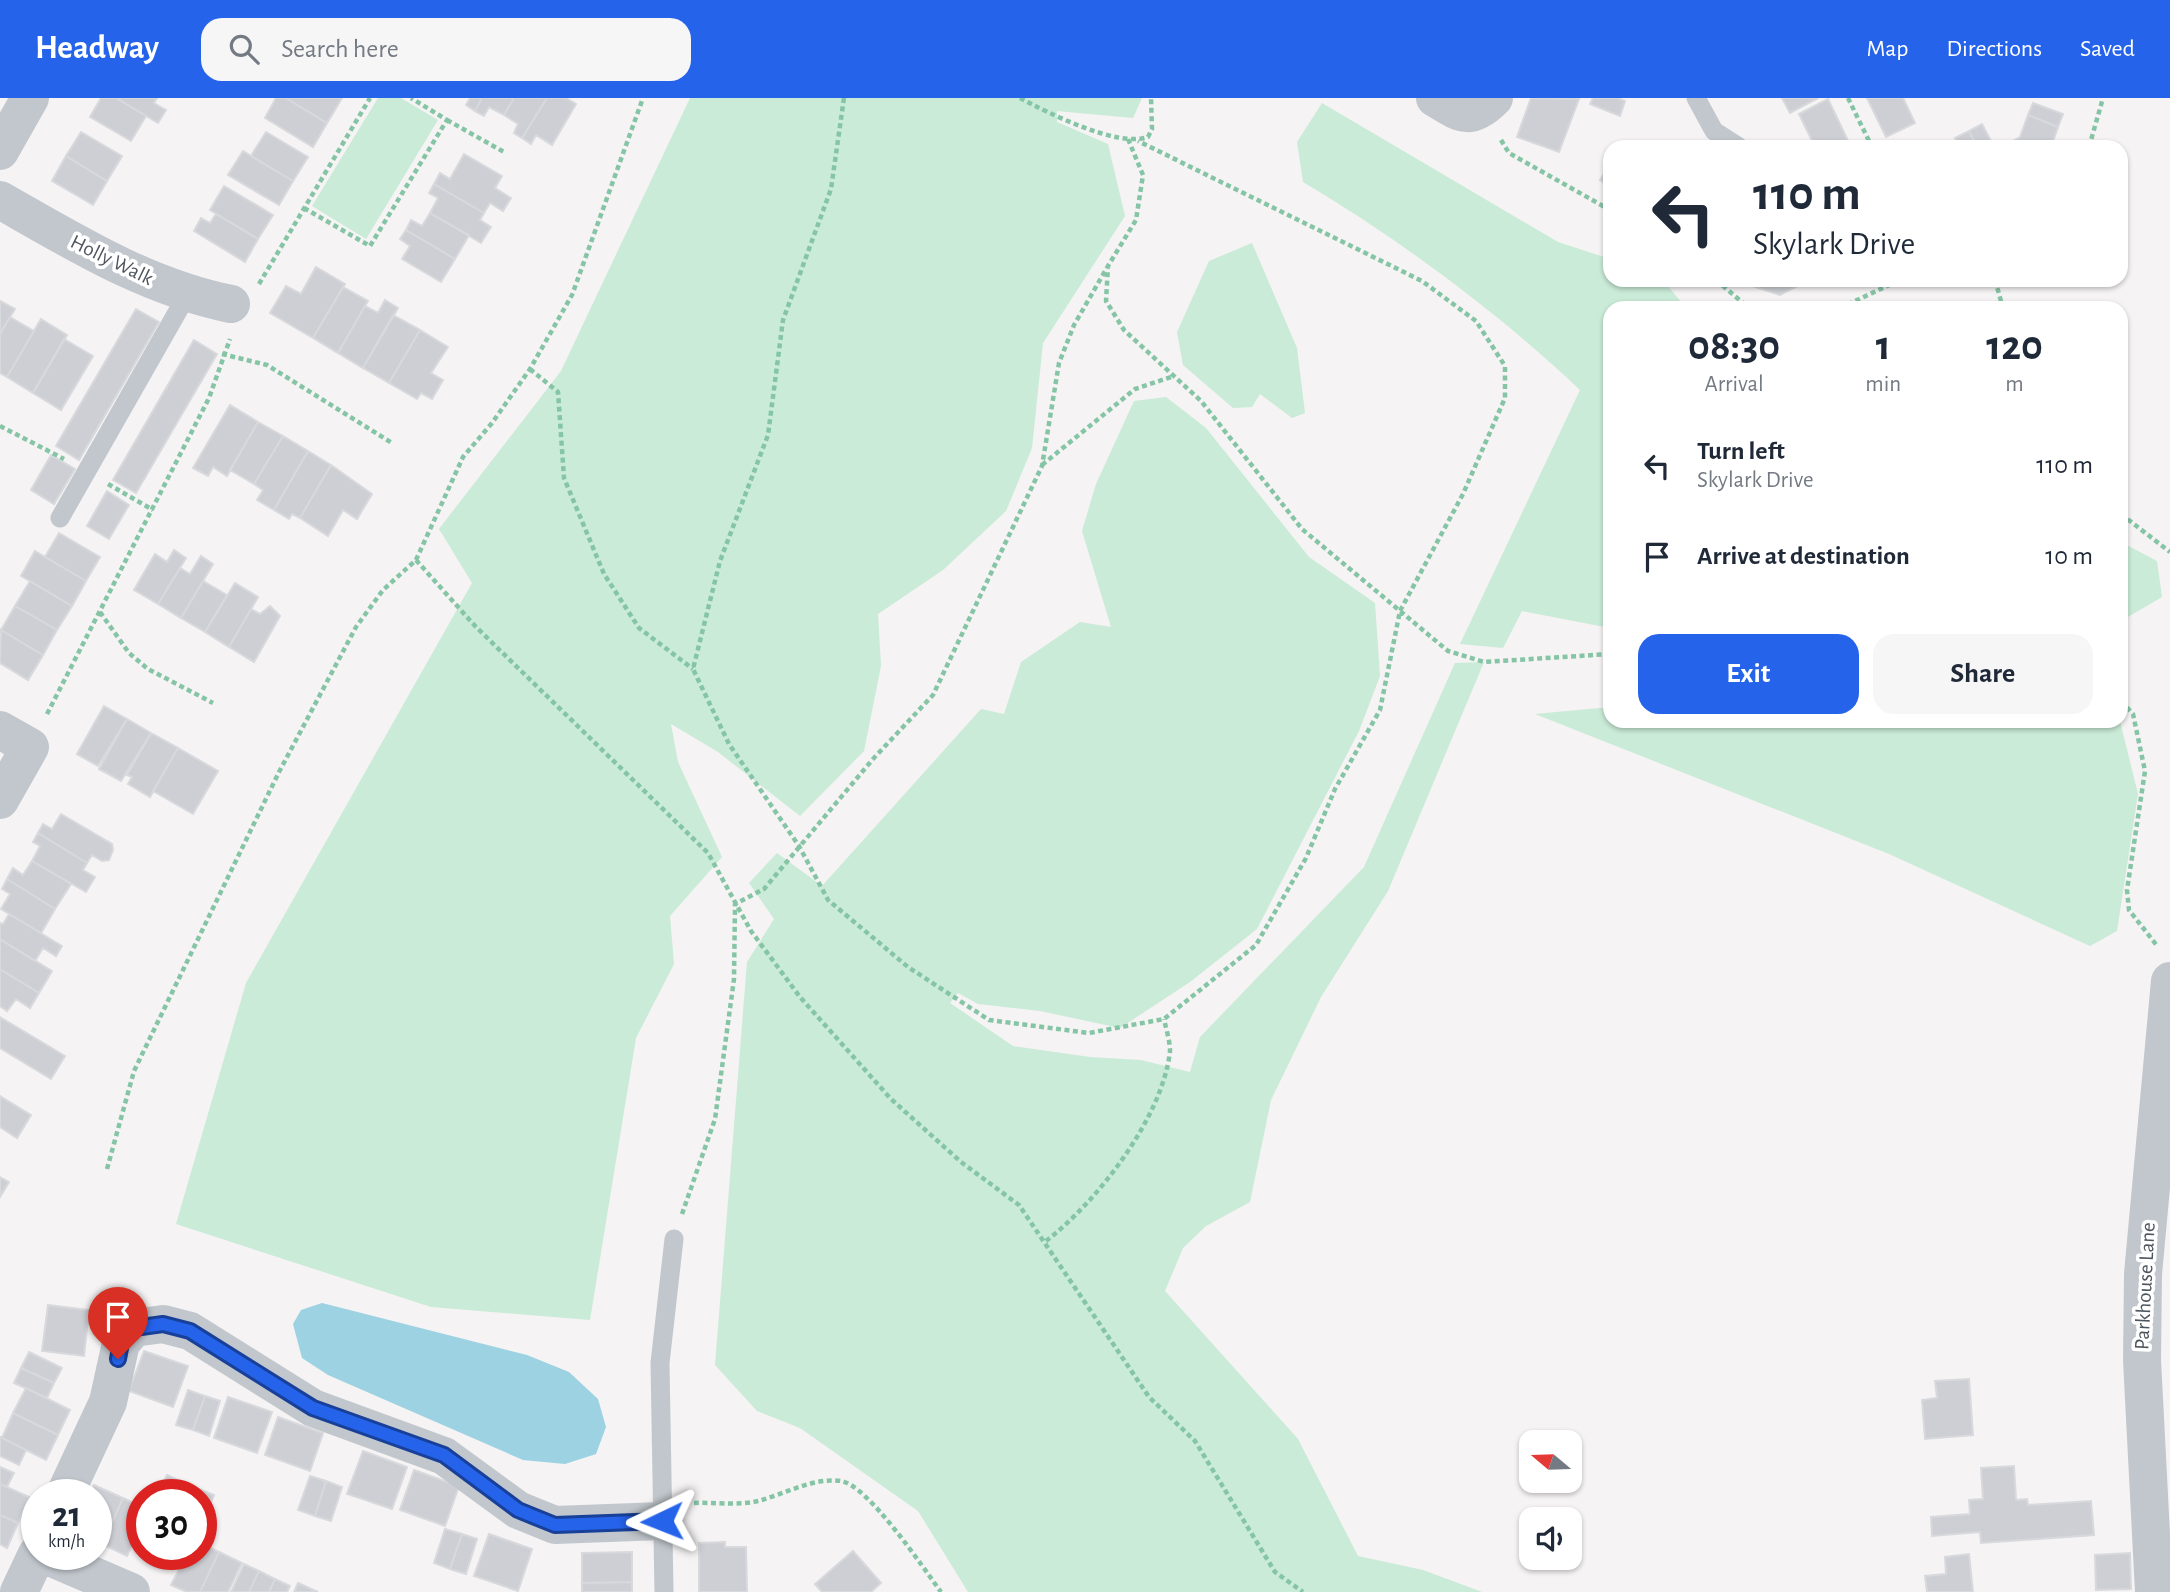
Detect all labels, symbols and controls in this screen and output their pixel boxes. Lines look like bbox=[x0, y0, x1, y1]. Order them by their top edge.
search box bbox=[201, 18, 691, 81]
icon: search bbox=[225, 30, 263, 68]
text: Headway bbox=[35, 32, 159, 65]
text: Search here bbox=[281, 36, 399, 62]
text: Map bbox=[1866, 37, 1908, 61]
text: Directions bbox=[1946, 37, 2042, 61]
text: Saved bbox=[2080, 37, 2135, 61]
icon: left bbox=[1638, 168, 1729, 259]
text: 110 m bbox=[1753, 170, 1861, 219]
text: Skylark Drive bbox=[1753, 228, 1915, 260]
street label: Holly Walk bbox=[67, 231, 157, 289]
text: 08:30 bbox=[1688, 325, 1780, 367]
text: 1 bbox=[1876, 325, 1891, 367]
text: 120 bbox=[1986, 325, 2043, 367]
text: Arrival bbox=[1705, 373, 1764, 396]
text: min bbox=[1865, 373, 1901, 396]
text: m bbox=[2005, 373, 2024, 396]
text: Turn left bbox=[1697, 438, 1785, 464]
icon: left bbox=[1638, 447, 1676, 485]
text: 110 m bbox=[2036, 452, 2093, 478]
text: Skylark Drive bbox=[1697, 469, 1814, 492]
icon: arrive bbox=[1638, 538, 1676, 576]
text: Arrive at destination bbox=[1697, 543, 1910, 569]
text: 10 m bbox=[2045, 543, 2093, 569]
button: Exit bbox=[1638, 634, 1859, 714]
button: Share bbox=[1873, 634, 2093, 714]
street label: Parkhouse Lane bbox=[2131, 1222, 2159, 1350]
pin bbox=[88, 1287, 148, 1359]
icon: arrive bbox=[99, 1298, 137, 1336]
north arrow bbox=[1519, 1430, 1582, 1493]
map controls bbox=[1519, 1430, 1582, 1570]
speed limit sign: 30 bbox=[126, 1479, 217, 1570]
position arrow bbox=[625, 1484, 699, 1558]
text: 21 bbox=[52, 1498, 81, 1533]
button: sound bbox=[1519, 1507, 1582, 1570]
text: km/h bbox=[48, 1533, 85, 1551]

